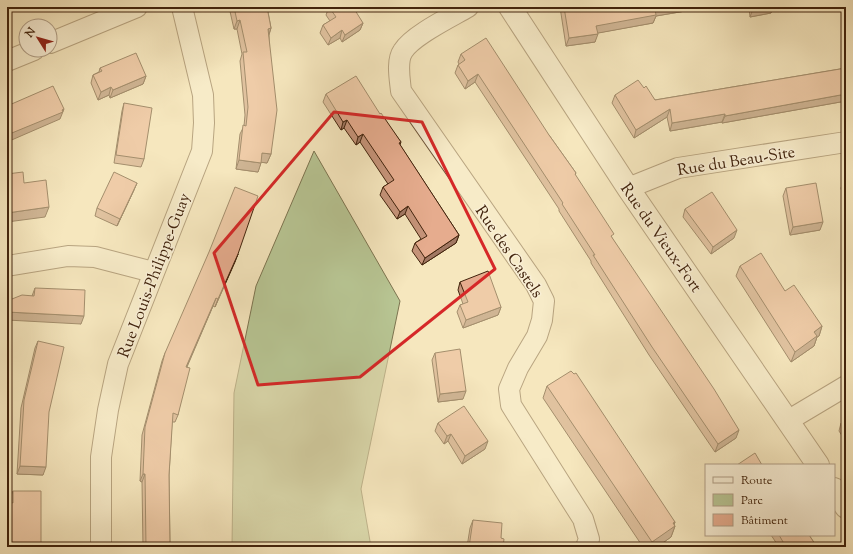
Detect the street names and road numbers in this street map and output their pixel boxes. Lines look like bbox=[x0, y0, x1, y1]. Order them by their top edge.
street label: Rue du Beau-Site bbox=[676, 142, 797, 183]
street label: Rue du Vieux-Fort bbox=[614, 179, 707, 298]
street label: Rue Louis-Philippe-Guay bbox=[113, 190, 197, 362]
street label: Rue des Castels bbox=[468, 202, 547, 303]

